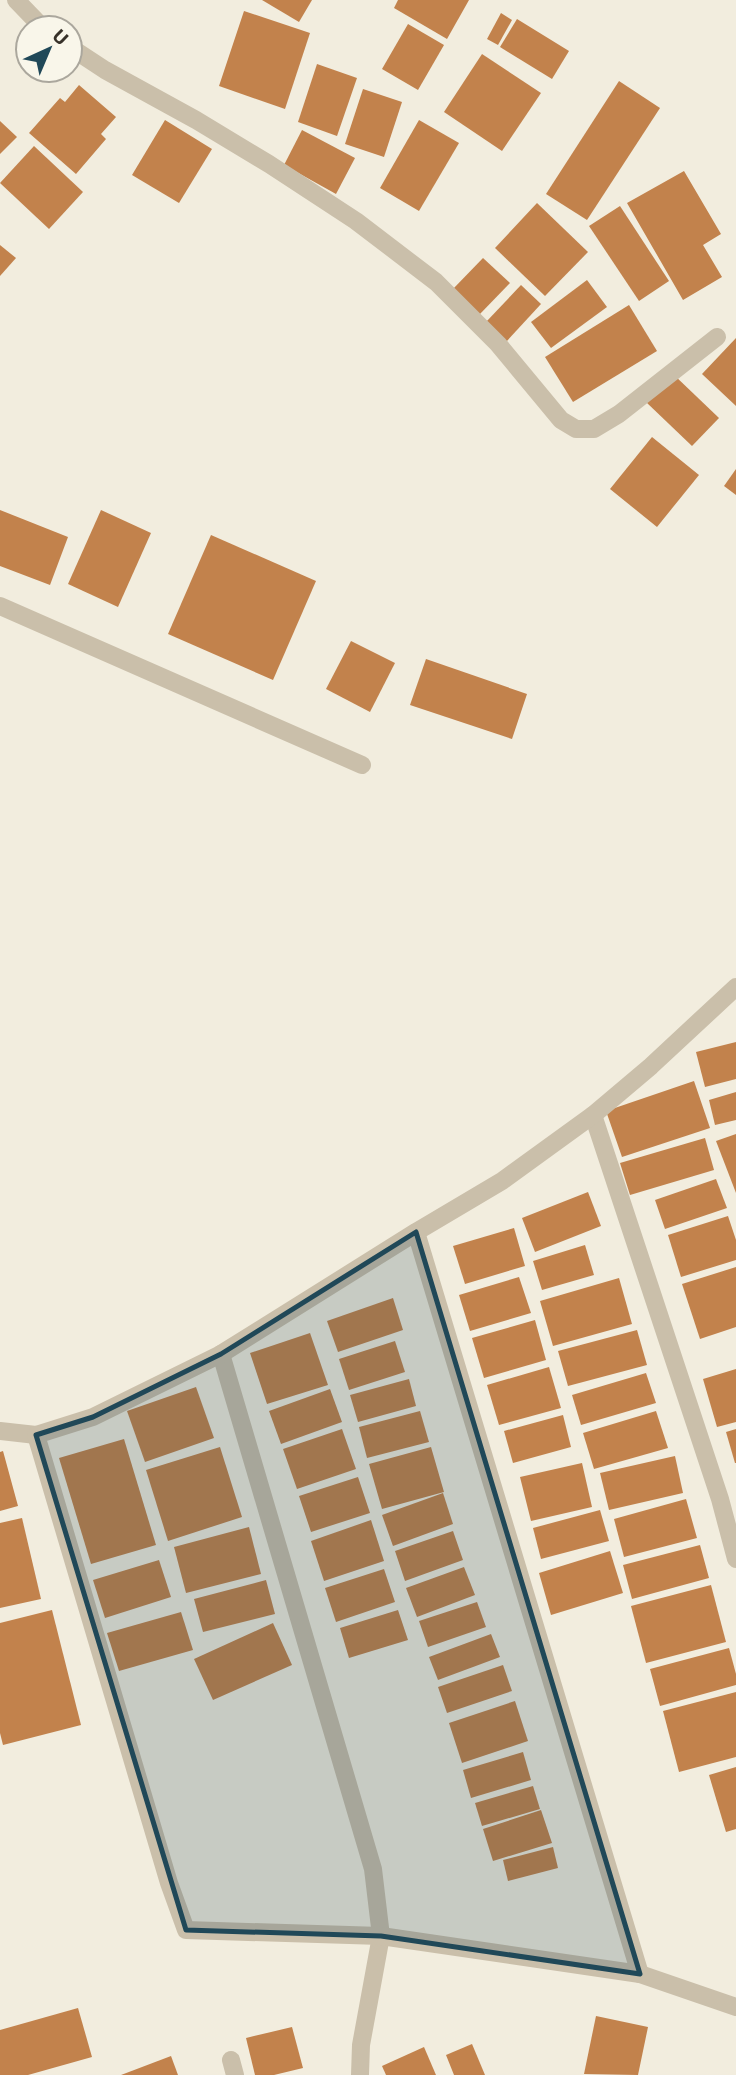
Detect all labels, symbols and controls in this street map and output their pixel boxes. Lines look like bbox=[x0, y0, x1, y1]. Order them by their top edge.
north arrow bbox=[14, 14, 84, 84]
text: U bbox=[48, 24, 74, 49]

